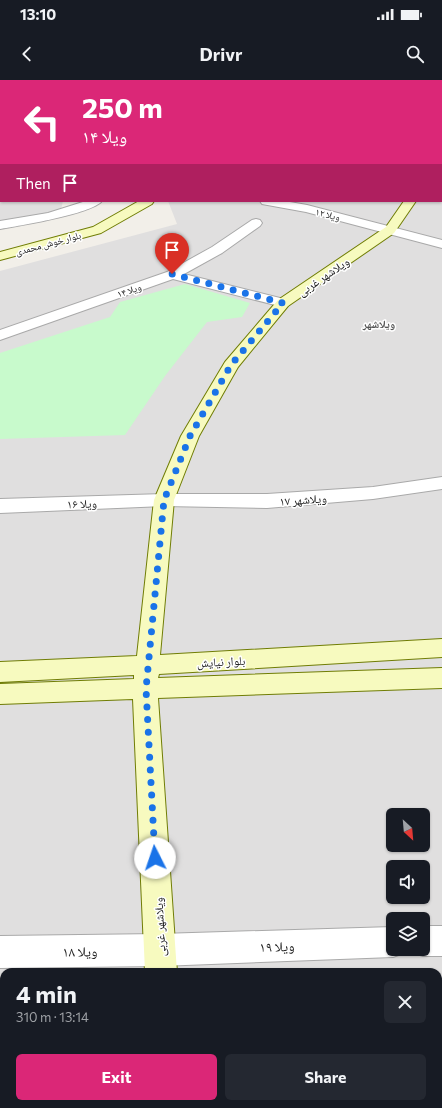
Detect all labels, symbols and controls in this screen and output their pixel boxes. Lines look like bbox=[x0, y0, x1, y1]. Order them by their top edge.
text: 13:10 bbox=[20, 5, 56, 23]
icon: back bbox=[16, 43, 38, 65]
text: Drivr bbox=[200, 43, 242, 65]
icon: search bbox=[404, 43, 426, 65]
text: 250 m bbox=[82, 90, 163, 124]
icon: left bbox=[16, 96, 68, 148]
text: ۱۴ ویلا bbox=[82, 125, 127, 147]
icon: arrive bbox=[59, 172, 81, 194]
text: Then bbox=[16, 174, 51, 192]
street label: ویلا ۱۲ bbox=[314, 205, 342, 223]
street label: بلوار خوش محمدی bbox=[14, 228, 83, 258]
pin bbox=[155, 233, 189, 274]
icon: arrive bbox=[161, 239, 183, 261]
street label: ویلاشهر غربی bbox=[295, 254, 352, 299]
street label: ۱۴ ویلا bbox=[115, 280, 143, 300]
district label: ویلاشهر bbox=[362, 317, 395, 331]
street label: ویلاشهر ۱۷ bbox=[279, 490, 327, 509]
street label: ۱۶ ویلا bbox=[67, 495, 97, 512]
street label: بلوار نیایش bbox=[196, 653, 246, 671]
north arrow bbox=[386, 808, 430, 852]
map controls bbox=[386, 808, 430, 956]
position arrow bbox=[134, 837, 176, 879]
button: sound bbox=[386, 860, 430, 904]
street label: ویلاشهر غربی bbox=[150, 897, 169, 957]
button: layers bbox=[386, 912, 430, 956]
street label: ۱۹ ویلا bbox=[259, 937, 295, 956]
street label: ویلا ۱۸ bbox=[62, 942, 98, 961]
text: 4 min bbox=[16, 979, 77, 1008]
button: close bbox=[384, 981, 426, 1023]
text: 310 m · 13:14 bbox=[16, 1009, 89, 1025]
button: Exit bbox=[16, 1054, 217, 1100]
button: Share bbox=[225, 1054, 426, 1100]

